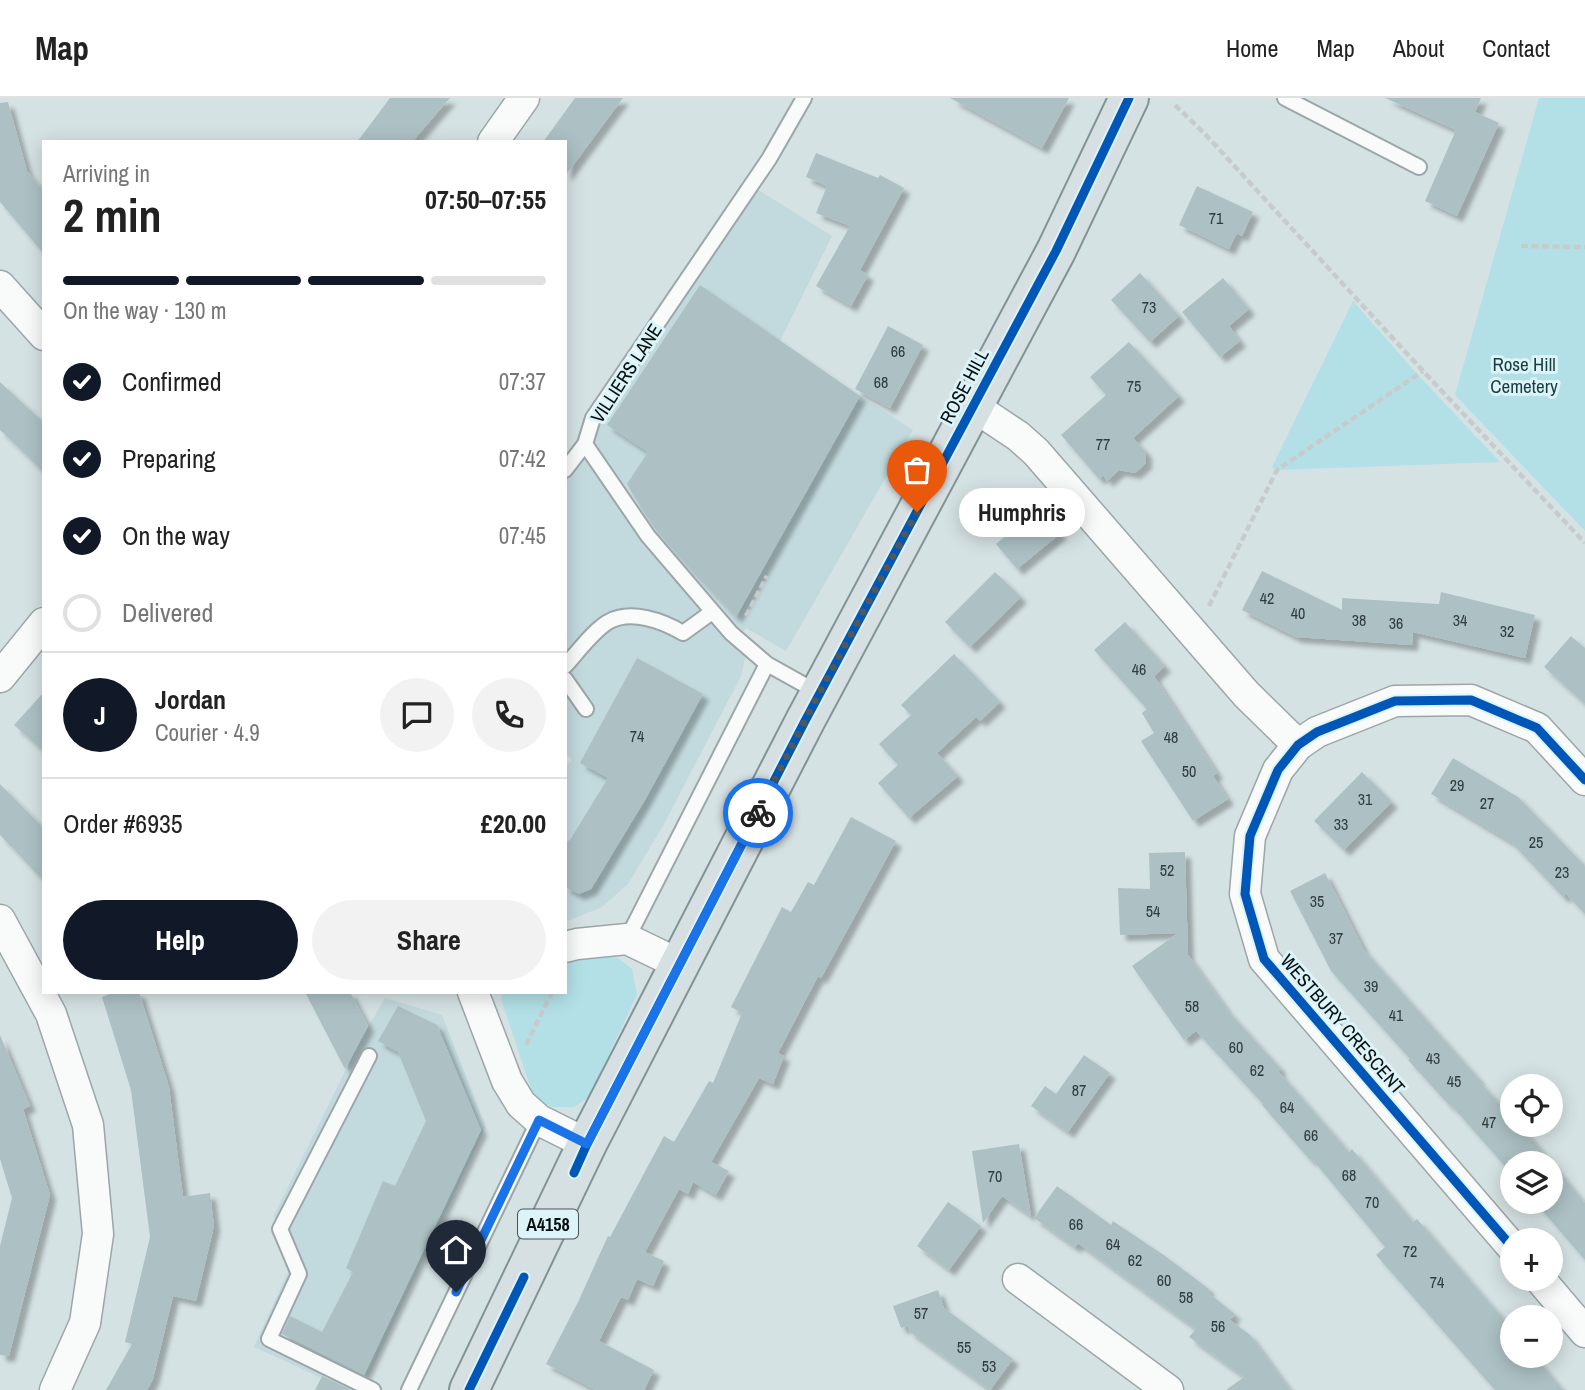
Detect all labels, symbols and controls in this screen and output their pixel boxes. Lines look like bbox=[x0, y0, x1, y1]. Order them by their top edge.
text: Map bbox=[35, 26, 89, 70]
text: Home bbox=[1226, 32, 1278, 64]
text: Map bbox=[1316, 32, 1355, 64]
text: About bbox=[1393, 32, 1444, 64]
text: Contact bbox=[1482, 32, 1550, 64]
text: Arriving in bbox=[63, 158, 150, 189]
text: 07:50–07:55 bbox=[425, 182, 546, 217]
text: 2 min bbox=[63, 184, 162, 246]
house number: 71 bbox=[1209, 207, 1224, 229]
text: On the way · 130 m bbox=[63, 295, 227, 326]
house number: 73 bbox=[1142, 296, 1156, 318]
street label: VILLIERS LANE bbox=[584, 318, 668, 428]
house number: 66 bbox=[891, 340, 905, 362]
street label: ROSE HILL bbox=[933, 344, 995, 428]
park label: Rose Hill Cemetery bbox=[1490, 351, 1558, 399]
icon: check bbox=[63, 363, 101, 401]
text: Confirmed bbox=[122, 364, 222, 399]
text: 07:37 bbox=[499, 366, 546, 397]
house number: 68 bbox=[874, 371, 888, 393]
house number: 75 bbox=[1127, 375, 1141, 397]
house number: 77 bbox=[1096, 433, 1110, 455]
icon: check bbox=[63, 440, 101, 478]
pin bbox=[887, 440, 947, 512]
text: Preparing bbox=[122, 441, 216, 476]
text: 07:42 bbox=[499, 443, 546, 474]
icon: bag bbox=[898, 451, 936, 489]
callout: Humphris bbox=[959, 488, 1085, 536]
text: Humphris bbox=[978, 497, 1066, 528]
icon: check bbox=[63, 517, 101, 555]
text: On the way bbox=[122, 518, 230, 553]
text: 07:45 bbox=[499, 520, 546, 551]
house number: 42 bbox=[1260, 587, 1274, 609]
text: Delivered bbox=[122, 595, 213, 630]
house number: 40 bbox=[1291, 602, 1305, 624]
house number: 38 bbox=[1352, 609, 1366, 631]
house number: 34 bbox=[1453, 609, 1467, 631]
house number: 36 bbox=[1389, 612, 1403, 634]
house number: 32 bbox=[1500, 620, 1514, 642]
house number: 46 bbox=[1132, 658, 1146, 680]
button: chat bbox=[380, 678, 454, 752]
button: phone bbox=[472, 678, 546, 752]
text: Jordan bbox=[155, 682, 226, 717]
text: J bbox=[94, 698, 106, 733]
text: Courier · 4.9 bbox=[155, 717, 260, 748]
house number: 74 bbox=[630, 725, 644, 747]
house number: 48 bbox=[1164, 726, 1178, 748]
house number: 50 bbox=[1182, 760, 1196, 782]
house number: 29 bbox=[1450, 774, 1464, 796]
courier bbox=[723, 778, 793, 848]
house number: 31 bbox=[1358, 788, 1373, 810]
house number: 27 bbox=[1480, 792, 1494, 814]
icon: bike bbox=[739, 794, 777, 832]
text: Order #6935 bbox=[63, 806, 183, 841]
text: £20.00 bbox=[481, 806, 546, 841]
house number: 33 bbox=[1334, 813, 1348, 835]
house number: 25 bbox=[1529, 831, 1543, 853]
house number: 52 bbox=[1160, 859, 1174, 881]
house number: 23 bbox=[1555, 861, 1569, 883]
house number: 35 bbox=[1310, 890, 1324, 912]
button: Help bbox=[63, 900, 298, 980]
button: Share bbox=[312, 900, 546, 980]
house number: 54 bbox=[1146, 900, 1160, 922]
house number: 37 bbox=[1329, 927, 1343, 949]
street label: WESTBURY CRESCENT bbox=[1275, 948, 1411, 1100]
house number: 39 bbox=[1364, 975, 1378, 997]
house number: 58 bbox=[1185, 995, 1199, 1017]
house number: 41 bbox=[1389, 1004, 1404, 1026]
house number: 60 bbox=[1229, 1036, 1243, 1058]
house number: 43 bbox=[1426, 1047, 1440, 1069]
house number: 62 bbox=[1250, 1059, 1264, 1081]
house number: 45 bbox=[1447, 1070, 1461, 1092]
map controls bbox=[1500, 1074, 1563, 1368]
button: locate bbox=[1500, 1074, 1563, 1137]
house number: 87 bbox=[1072, 1079, 1086, 1101]
house number: 64 bbox=[1280, 1096, 1294, 1118]
house number: 47 bbox=[1482, 1111, 1496, 1133]
house number: 66 bbox=[1304, 1124, 1318, 1146]
button: layers bbox=[1500, 1151, 1563, 1214]
house number: 68 bbox=[1342, 1164, 1356, 1186]
house number: 70 bbox=[988, 1165, 1002, 1187]
house number: 70 bbox=[1365, 1191, 1379, 1213]
road number: A4158 bbox=[518, 1210, 578, 1238]
house number: 66 bbox=[1069, 1213, 1083, 1235]
pin bbox=[426, 1220, 486, 1292]
button: + bbox=[1500, 1228, 1563, 1291]
icon: home bbox=[437, 1231, 475, 1269]
house number: 64 bbox=[1106, 1233, 1120, 1255]
house number: 72 bbox=[1403, 1240, 1417, 1262]
house number: 62 bbox=[1128, 1249, 1142, 1271]
house number: 60 bbox=[1157, 1269, 1171, 1291]
house number: 74 bbox=[1430, 1271, 1444, 1293]
house number: 58 bbox=[1179, 1286, 1193, 1308]
house number: 57 bbox=[914, 1302, 928, 1324]
button: − bbox=[1500, 1305, 1563, 1368]
house number: 56 bbox=[1211, 1315, 1225, 1337]
house number: 55 bbox=[957, 1336, 971, 1358]
house number: 53 bbox=[982, 1355, 996, 1377]

